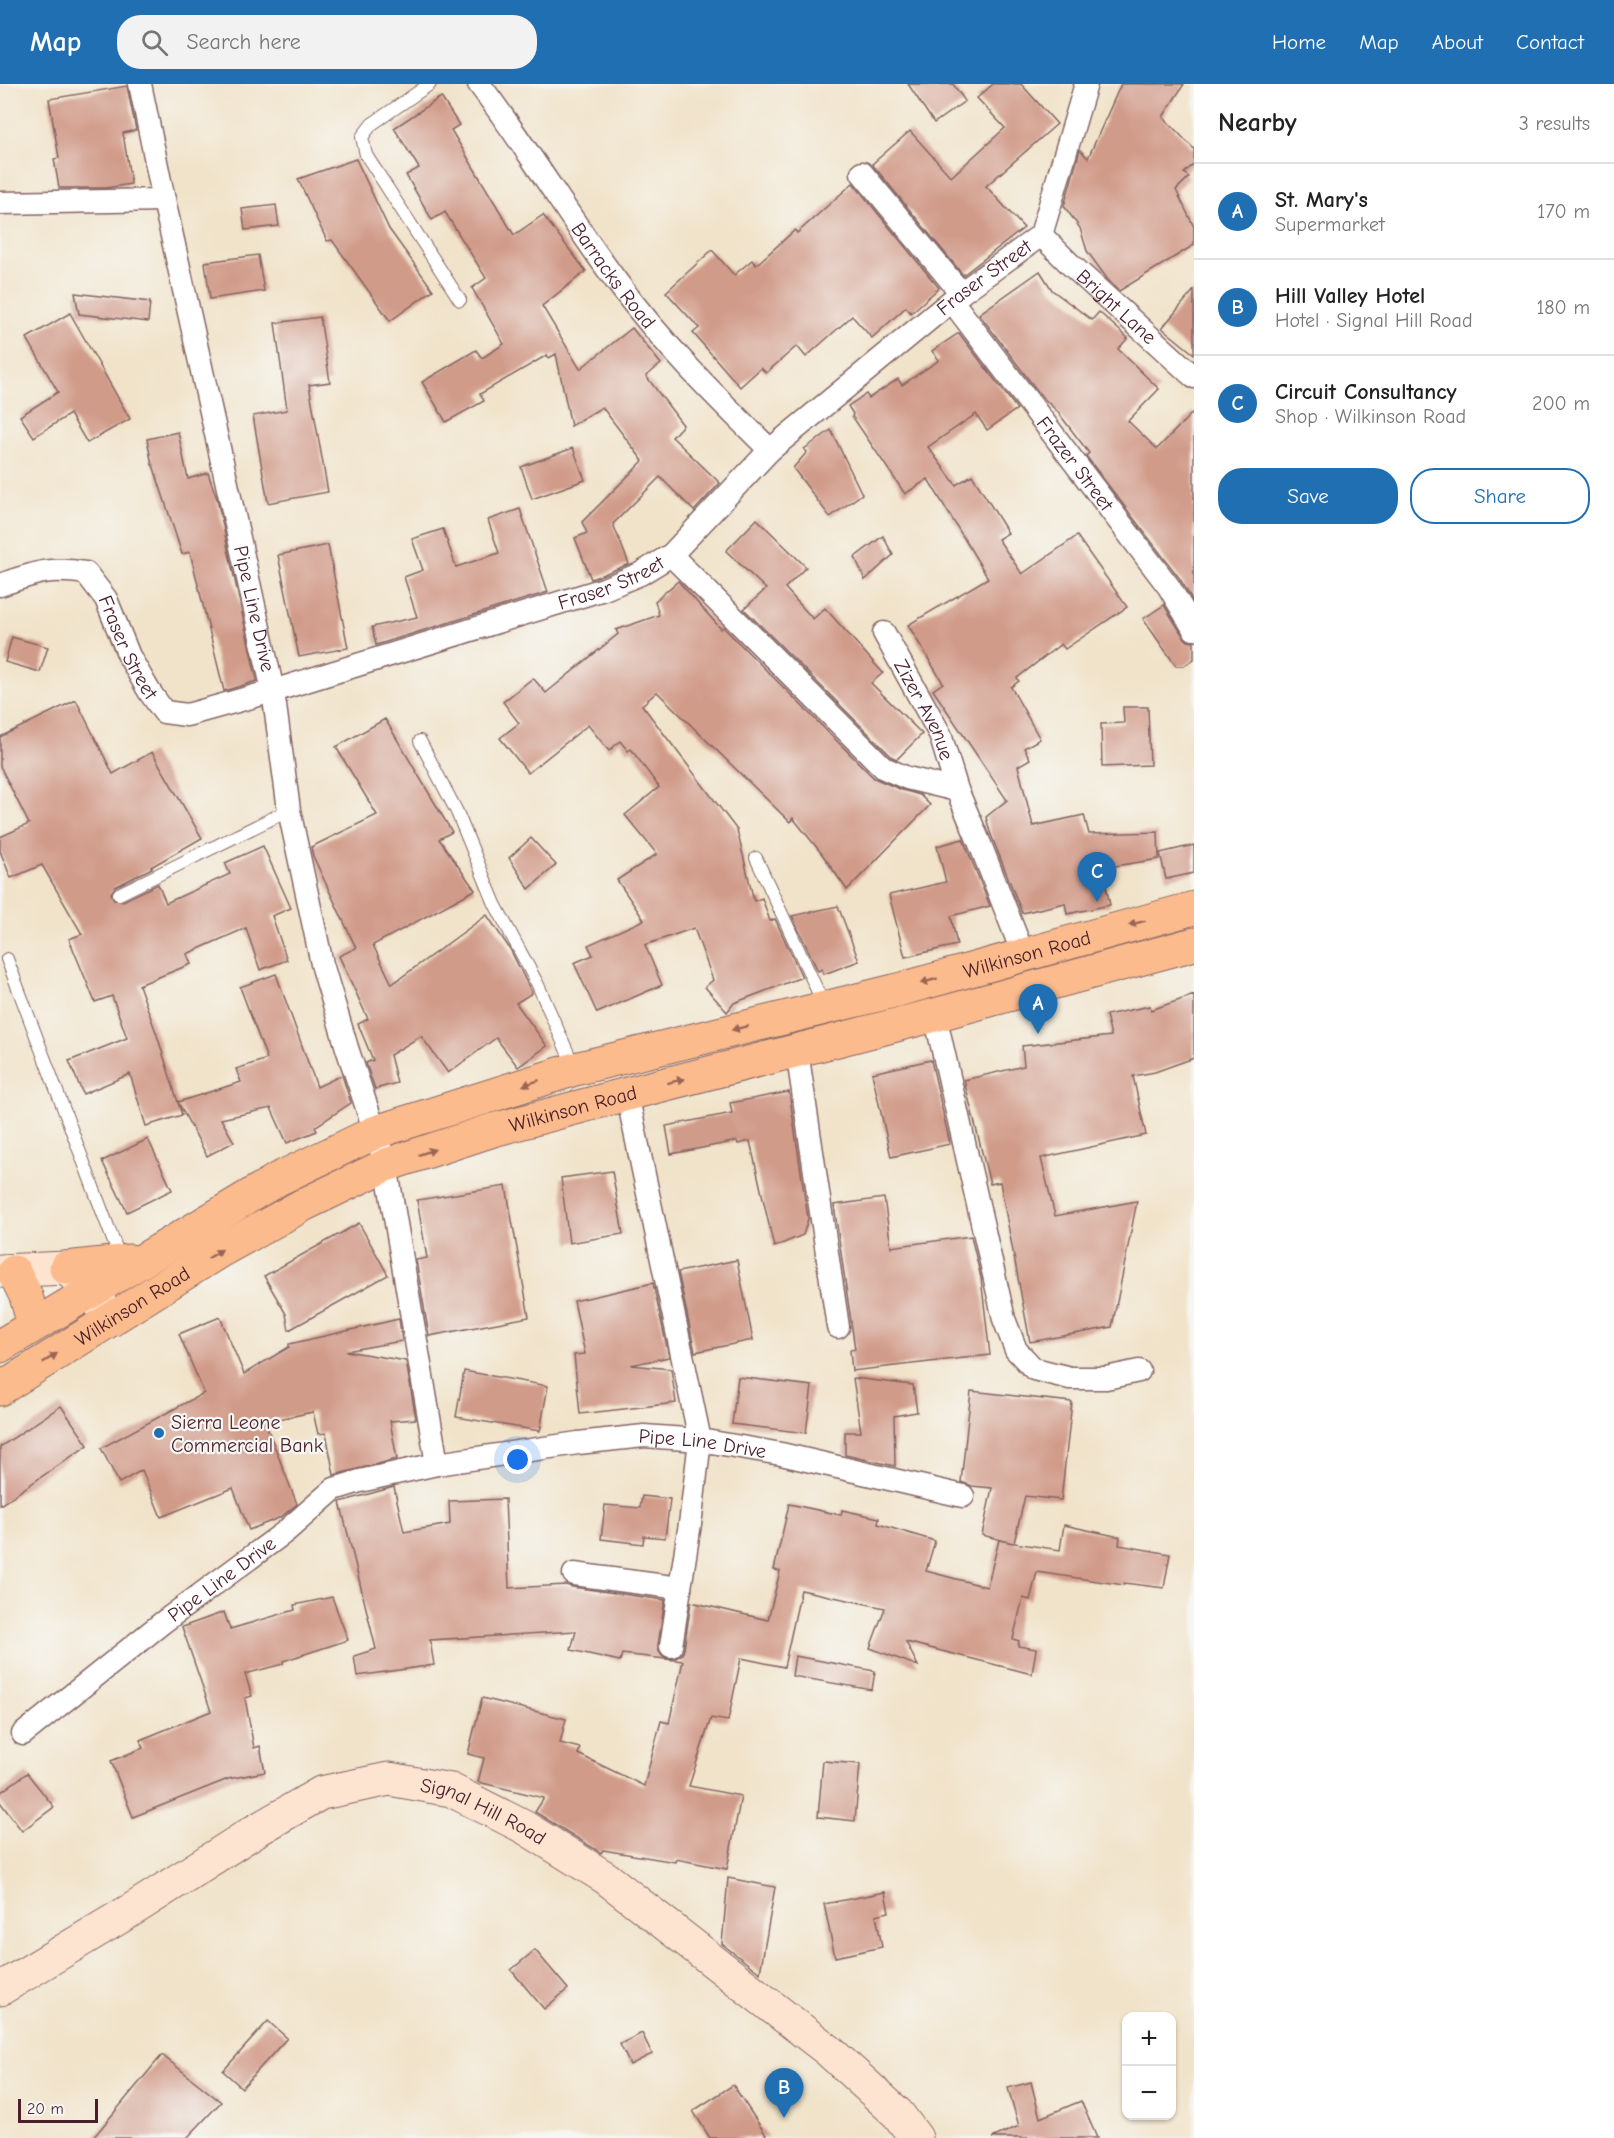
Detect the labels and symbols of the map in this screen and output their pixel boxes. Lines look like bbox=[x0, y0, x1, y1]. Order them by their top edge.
street label: Barracks Road bbox=[566, 218, 660, 333]
street label: Fraser Street bbox=[932, 234, 1037, 320]
street label: Bright Lane bbox=[1072, 265, 1161, 349]
street label: Frazer Street bbox=[1032, 412, 1119, 517]
street label: Pipe Line Drive bbox=[229, 543, 279, 674]
street label: Fraser Street bbox=[555, 550, 669, 614]
street label: Fraser Street bbox=[94, 592, 163, 705]
street label: Zizer Avenue bbox=[889, 656, 958, 763]
pin: C bbox=[1078, 852, 1116, 902]
one-way arrow bbox=[1128, 919, 1146, 928]
street label: Wilkinson Road bbox=[961, 926, 1093, 983]
one-way arrow bbox=[920, 977, 938, 986]
pin: A bbox=[1018, 984, 1058, 1034]
one-way arrow bbox=[731, 1024, 749, 1034]
one-way arrow bbox=[666, 1076, 685, 1086]
one-way arrow bbox=[522, 1078, 540, 1088]
street label: Wilkinson Road bbox=[507, 1081, 639, 1137]
one-way arrow bbox=[418, 1146, 436, 1156]
one-way arrow bbox=[207, 1249, 223, 1260]
street label: Wilkinson Road bbox=[71, 1262, 194, 1351]
one-way arrow bbox=[41, 1353, 58, 1364]
place label: Sierra Leone Commercial Bank bbox=[171, 1411, 324, 1457]
street label: Pipe Line Drive bbox=[638, 1425, 768, 1463]
marker: Sierra Leone Commercial Bank bbox=[152, 1426, 166, 1440]
your location bbox=[503, 1445, 532, 1474]
street label: Pipe Line Drive bbox=[163, 1532, 280, 1627]
street label: Signal Hill Road bbox=[419, 1774, 550, 1850]
pin: B bbox=[764, 2068, 804, 2118]
scale bar bbox=[18, 2096, 98, 2124]

